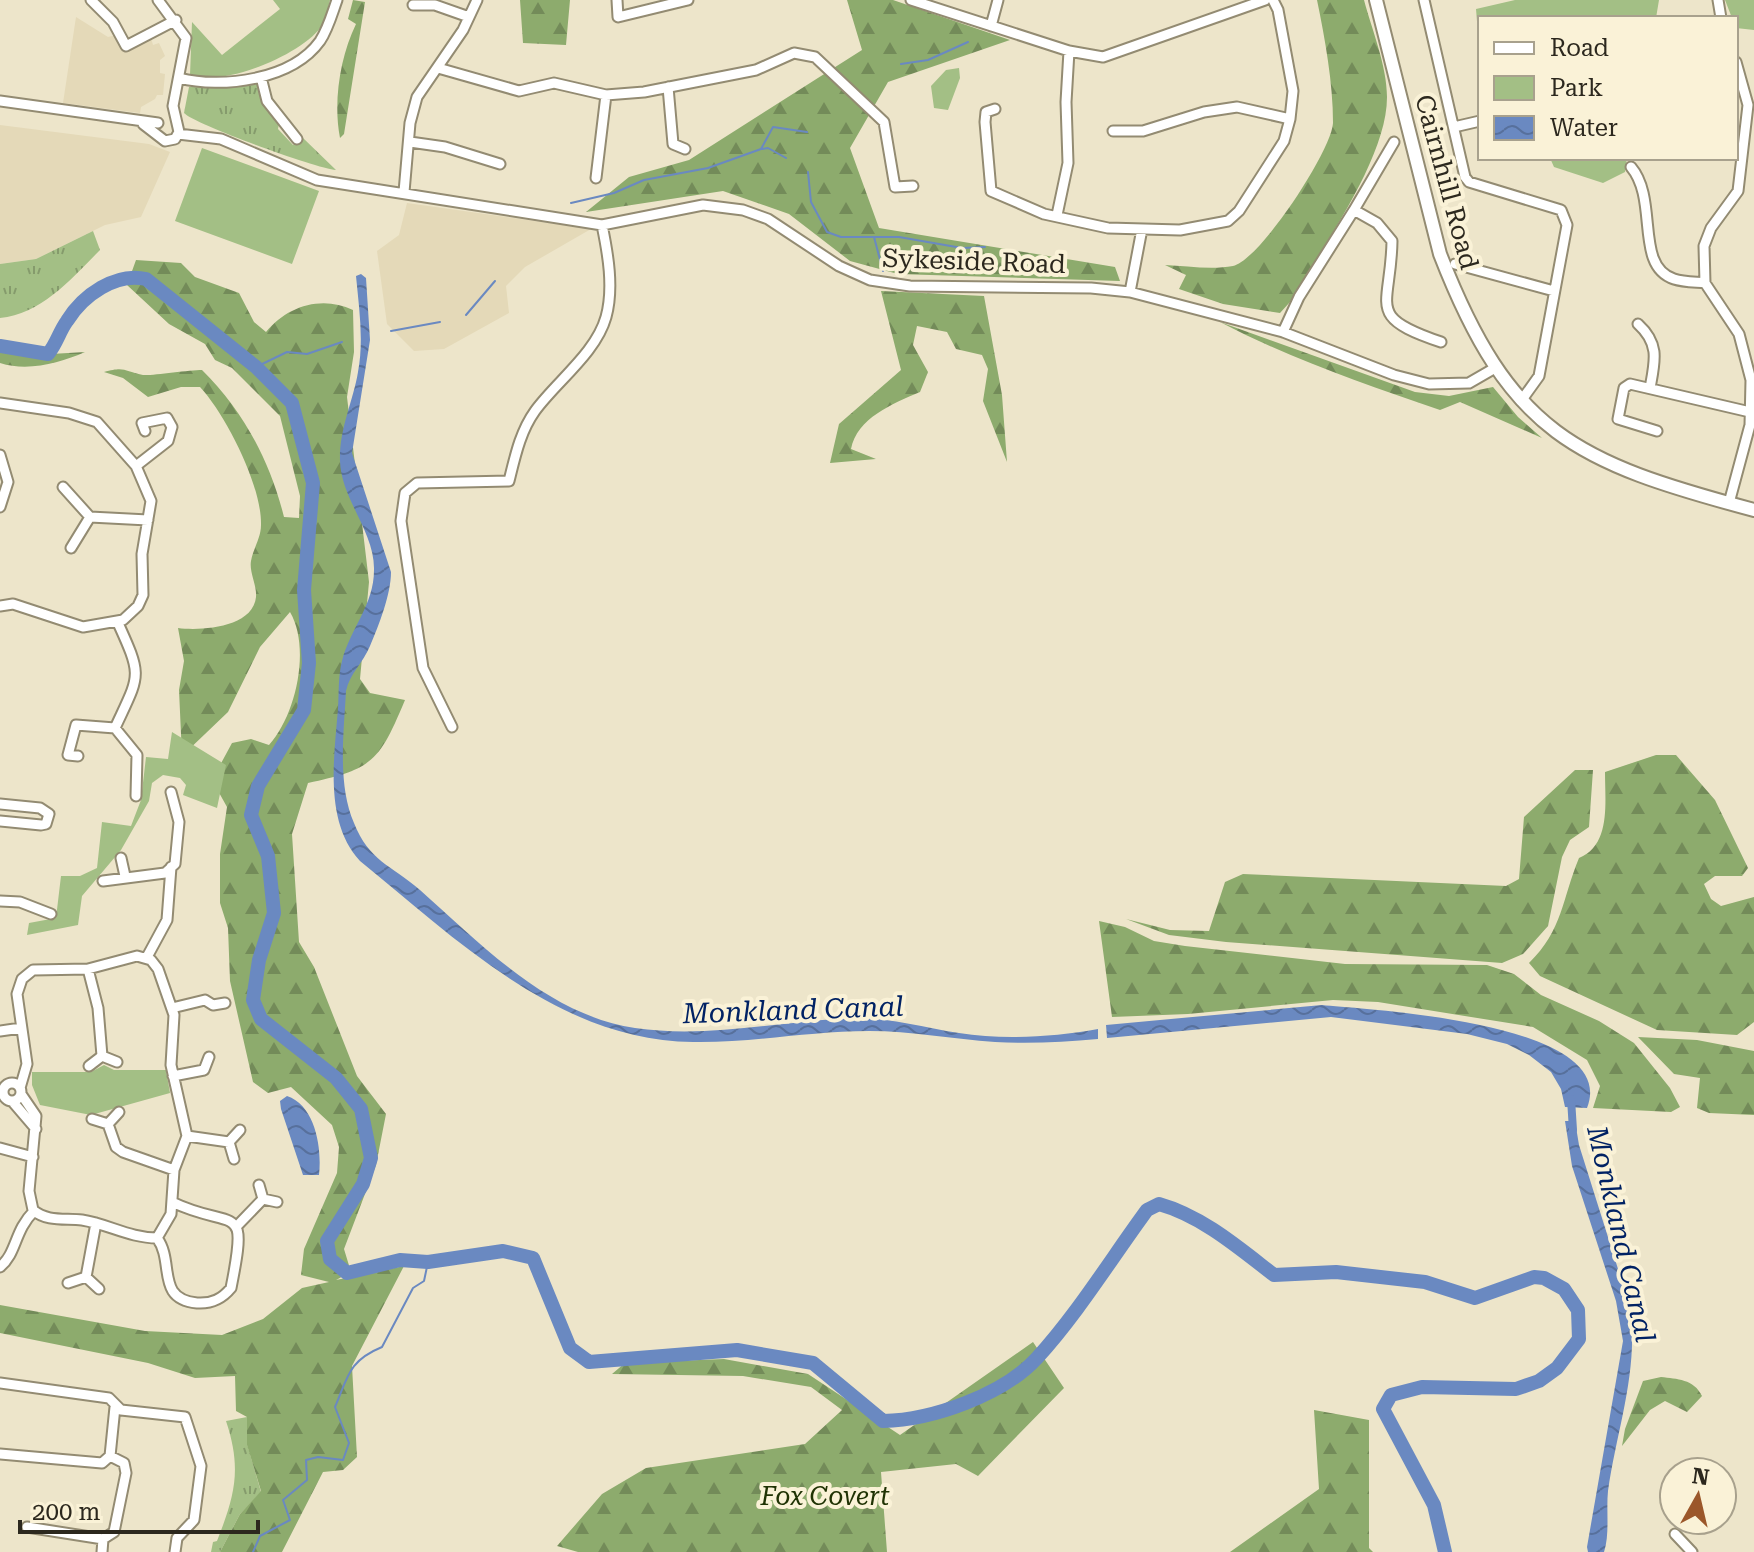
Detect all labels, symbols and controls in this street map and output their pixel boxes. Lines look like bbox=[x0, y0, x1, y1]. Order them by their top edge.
legend bbox=[1478, 16, 1738, 160]
text: Road bbox=[1550, 34, 1609, 62]
text: Park bbox=[1550, 74, 1603, 102]
street label: Cairnhill Road bbox=[1409, 91, 1485, 273]
text: Water bbox=[1550, 114, 1618, 142]
street label: Sykeside Road bbox=[882, 243, 1066, 279]
water label: Monkland Canal bbox=[681, 990, 904, 1030]
water label: Monkland Canal bbox=[1580, 1122, 1662, 1345]
north arrow bbox=[1658, 1456, 1738, 1536]
text: N bbox=[1691, 1463, 1711, 1490]
park label: Fox Covert bbox=[759, 1481, 890, 1511]
scale bar bbox=[20, 1484, 258, 1534]
text: 200 m bbox=[32, 1498, 100, 1526]

